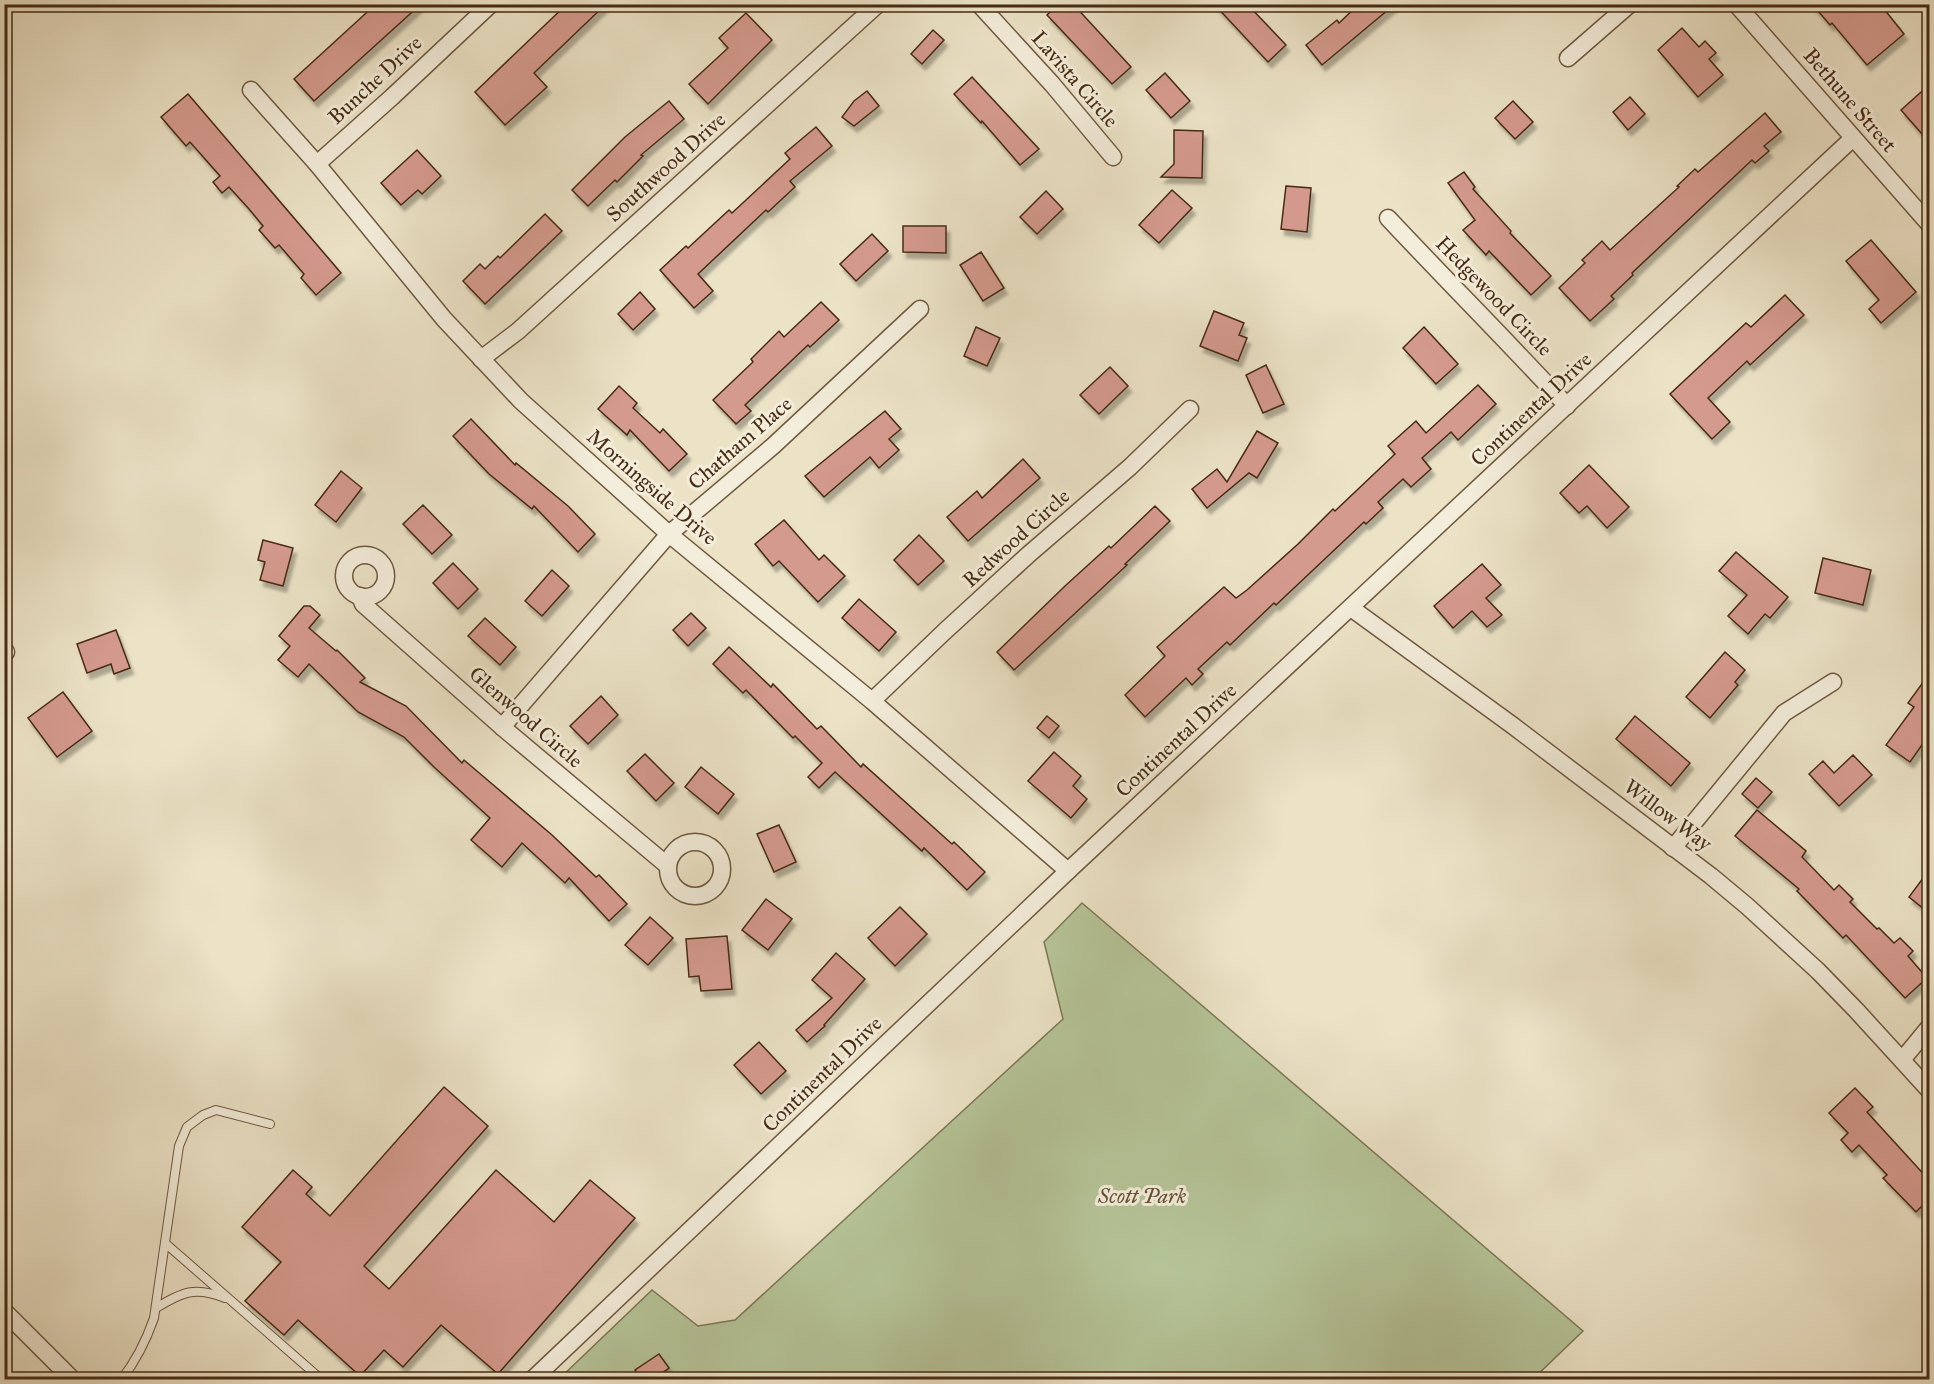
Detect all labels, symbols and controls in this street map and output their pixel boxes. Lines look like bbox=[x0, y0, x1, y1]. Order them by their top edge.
street label: Lavista Circle bbox=[1026, 25, 1124, 133]
street label: Bunche Drive bbox=[323, 30, 427, 130]
street label: Bethune Street bbox=[1798, 43, 1903, 158]
street label: Southwood Drive bbox=[601, 106, 731, 227]
street label: Hedgewood Circle bbox=[1430, 230, 1558, 362]
street label: Continental Drive bbox=[1465, 346, 1597, 472]
street label: Chatham Place bbox=[683, 391, 797, 495]
street label: Morningside Drive bbox=[582, 423, 723, 551]
street label: Redwood Circle bbox=[957, 483, 1075, 593]
street label: Glenwood Circle bbox=[464, 661, 588, 774]
street label: Continental Drive bbox=[1110, 677, 1242, 803]
street label: Willow Way bbox=[1619, 774, 1718, 857]
street label: Continental Drive bbox=[757, 1010, 887, 1138]
park label: Scott Park bbox=[1097, 1183, 1187, 1209]

